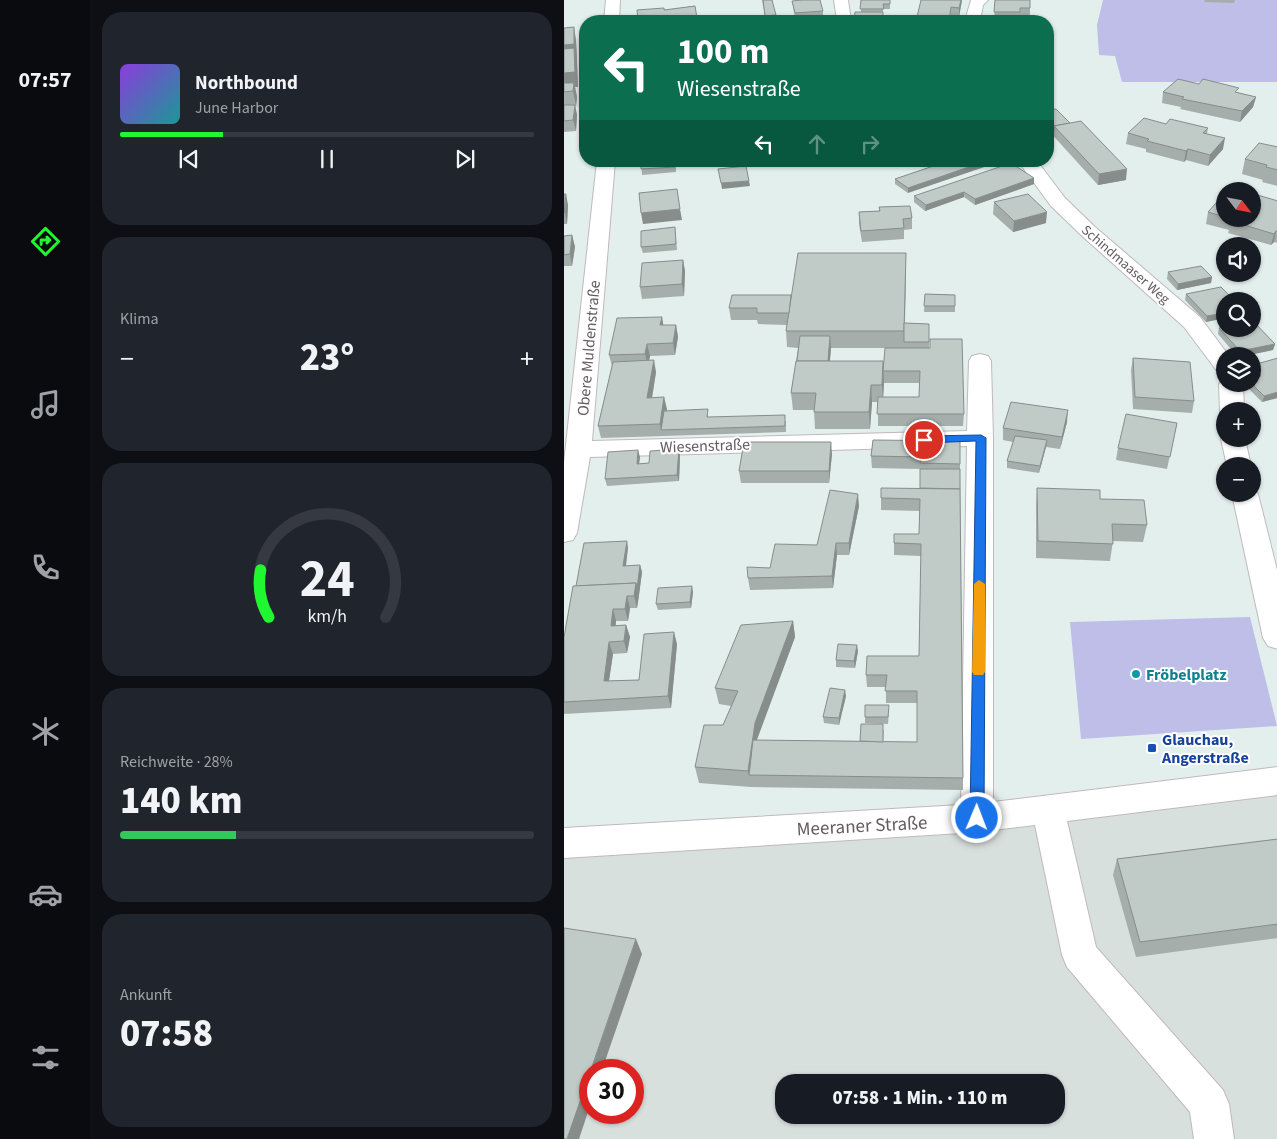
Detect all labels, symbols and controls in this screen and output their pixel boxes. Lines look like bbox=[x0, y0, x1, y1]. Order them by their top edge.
text: 100 m bbox=[677, 27, 769, 77]
icon: left bbox=[594, 35, 659, 100]
text: 07:57 bbox=[18, 64, 72, 96]
text: Northbound bbox=[195, 70, 298, 97]
text: Wiesenstraße bbox=[677, 73, 801, 105]
text: June Harbor bbox=[195, 97, 278, 119]
icon: left bbox=[750, 130, 778, 158]
icon: ahead bbox=[803, 130, 831, 158]
icon: right bbox=[856, 130, 884, 158]
icon: previous bbox=[175, 145, 203, 173]
icon: pause bbox=[313, 145, 341, 173]
icon: next bbox=[451, 145, 479, 173]
north arrow bbox=[1216, 182, 1262, 228]
map controls bbox=[1216, 182, 1261, 502]
street label: Schindmaaser Weg bbox=[1077, 221, 1174, 309]
icon: directions bbox=[28, 224, 63, 259]
button: sound bbox=[1216, 237, 1261, 282]
street label: Obere Muldenstraße bbox=[572, 279, 606, 417]
button: search bbox=[1216, 292, 1261, 337]
text: Klima bbox=[120, 308, 159, 330]
text: 23° bbox=[300, 331, 354, 385]
text: − bbox=[120, 339, 134, 379]
text: + bbox=[520, 339, 534, 379]
button: layers bbox=[1216, 347, 1261, 392]
icon: music bbox=[28, 387, 63, 422]
button: + bbox=[1216, 402, 1261, 447]
pin bbox=[903, 419, 945, 461]
icon: arrive bbox=[910, 426, 938, 454]
street label: Wiesenstraße bbox=[660, 433, 750, 459]
button: − bbox=[1216, 457, 1261, 502]
text: 24 bbox=[300, 543, 354, 617]
icon: phone bbox=[28, 550, 63, 585]
text: km/h bbox=[307, 604, 347, 629]
place label: Fröbelplatz bbox=[1146, 664, 1227, 686]
marker: Fröbelplatz bbox=[1130, 668, 1142, 680]
icon: climate bbox=[28, 714, 63, 749]
place label: Glauchau, Angerstraße bbox=[1161, 729, 1249, 769]
marker: Glauchau, Angerstraße bbox=[1146, 742, 1158, 754]
text: Reichweite · 28% bbox=[120, 751, 233, 773]
text: 140 km bbox=[120, 774, 242, 828]
position arrow bbox=[950, 791, 1002, 843]
street label: Meeraner Straße bbox=[796, 810, 928, 843]
icon: car bbox=[28, 877, 63, 912]
text: Ankunft bbox=[120, 984, 172, 1006]
text: 07:58 bbox=[120, 1007, 213, 1061]
icon: filters bbox=[28, 1040, 63, 1075]
speed limit sign: 30 bbox=[579, 1059, 644, 1124]
text: 07:58 · 1 Min. · 110 m bbox=[833, 1085, 1007, 1112]

